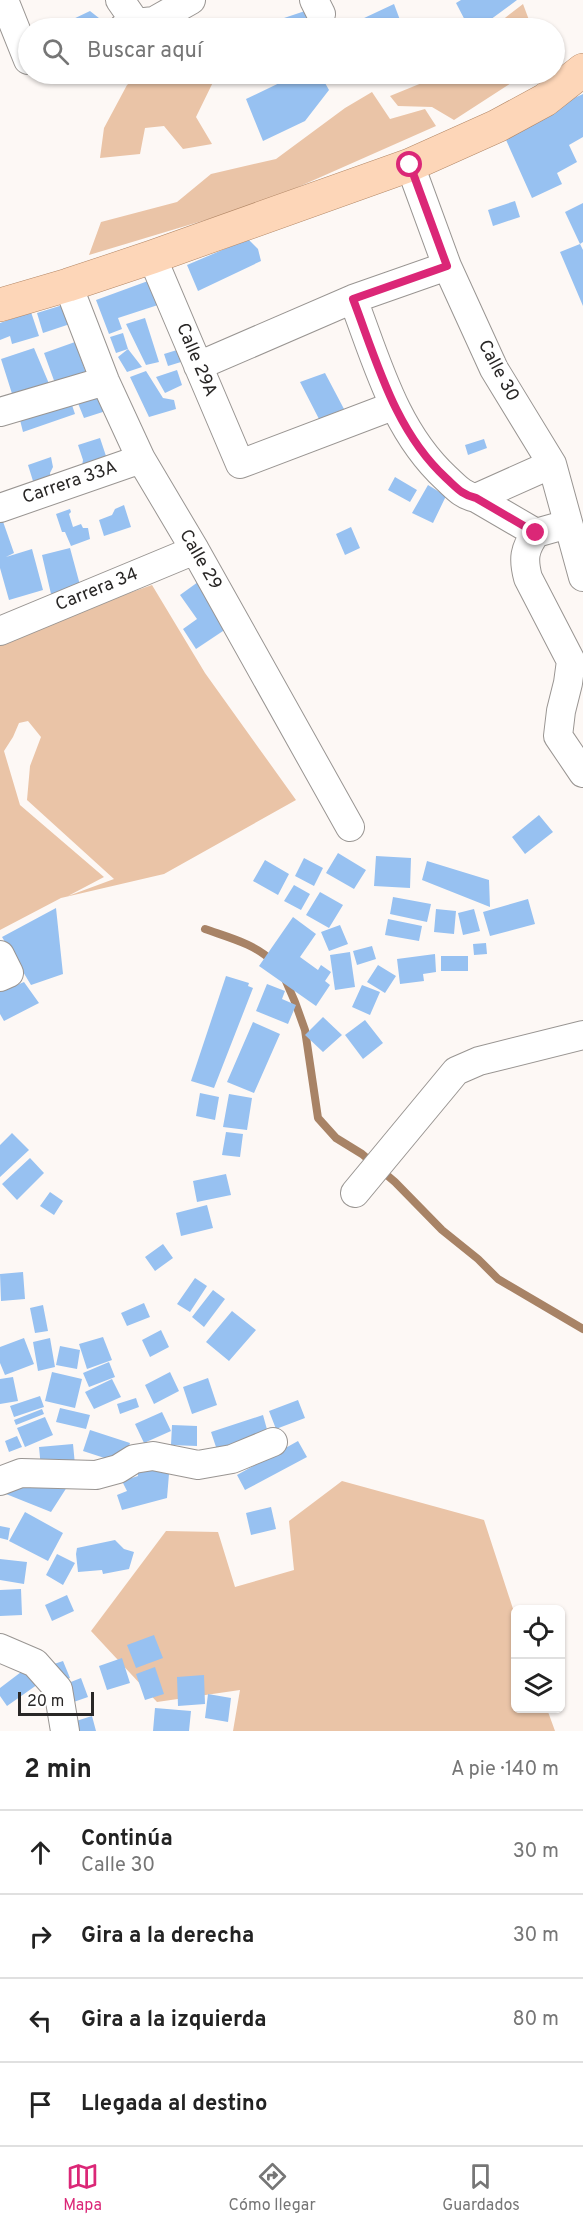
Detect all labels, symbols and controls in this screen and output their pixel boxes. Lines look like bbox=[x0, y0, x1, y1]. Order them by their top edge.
search box bbox=[18, 18, 565, 84]
icon: search bbox=[39, 35, 72, 68]
text: Buscar aquí bbox=[87, 38, 203, 65]
route start bbox=[396, 151, 422, 177]
street label: Calle 29A bbox=[170, 320, 222, 400]
street label: Calle 30 bbox=[472, 336, 524, 406]
street label: Carrera 33A bbox=[20, 456, 120, 510]
route end bbox=[522, 519, 548, 545]
street label: Calle 29 bbox=[173, 526, 227, 594]
street label: Carrera 34 bbox=[52, 563, 142, 617]
map controls bbox=[511, 1605, 565, 1713]
button: locate bbox=[511, 1605, 565, 1659]
button: layers bbox=[511, 1659, 565, 1713]
scale bar bbox=[18, 1689, 94, 1716]
text: 20 m bbox=[27, 1692, 64, 1712]
text: 2 min bbox=[24, 1754, 92, 1787]
text: A pie · 140 m bbox=[451, 1757, 559, 1783]
text: Continúa bbox=[81, 1826, 173, 1853]
icon: ahead bbox=[24, 1836, 57, 1869]
text: 30 m bbox=[513, 1839, 559, 1865]
text: Calle 30 bbox=[81, 1853, 155, 1879]
icon: right bbox=[24, 1920, 57, 1953]
text: Gira a la derecha bbox=[81, 1923, 254, 1950]
text: 30 m bbox=[513, 1923, 559, 1949]
icon: left bbox=[24, 2004, 57, 2037]
text: Gira a la izquierda bbox=[81, 2007, 267, 2034]
text: 80 m bbox=[513, 2007, 559, 2033]
icon: arrive bbox=[24, 2088, 57, 2121]
text: Llegada al destino bbox=[81, 2091, 267, 2118]
tab: Mapa bbox=[63, 2160, 102, 2216]
tab: Cómo llegar bbox=[229, 2160, 316, 2216]
tab: Guardados bbox=[442, 2160, 520, 2216]

